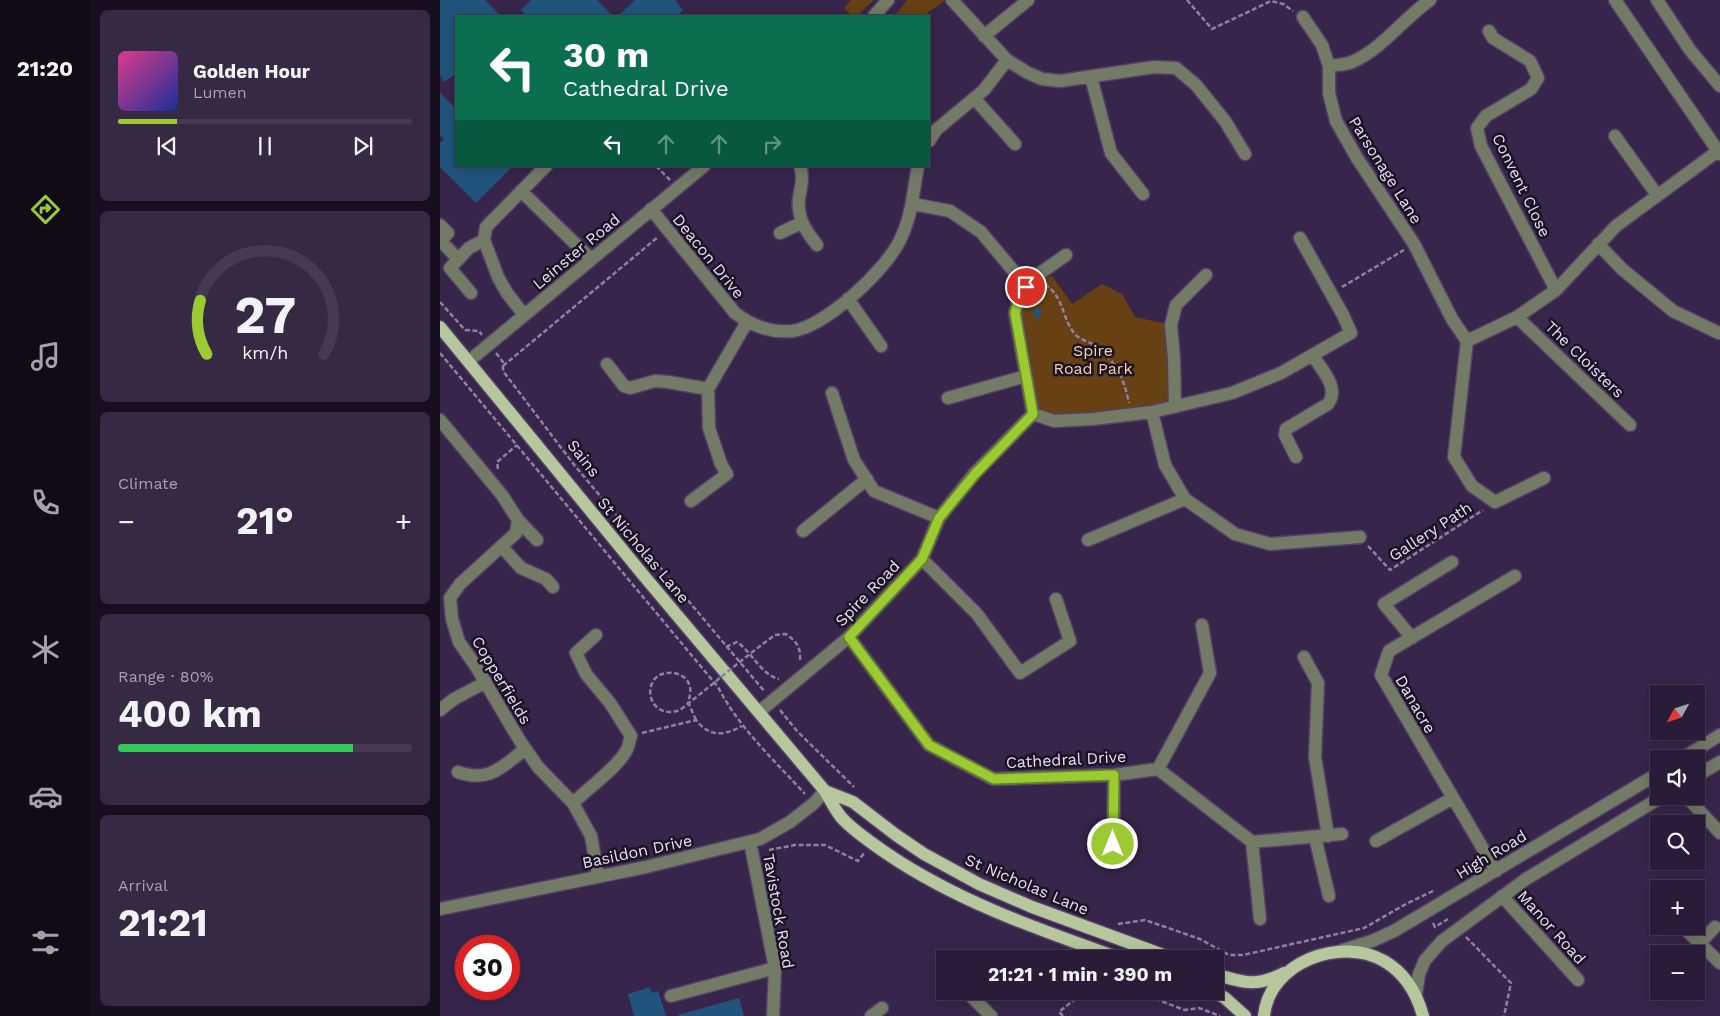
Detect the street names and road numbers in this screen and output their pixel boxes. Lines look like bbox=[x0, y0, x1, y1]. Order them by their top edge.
street label: Parsonage Lane bbox=[1345, 113, 1426, 227]
street label: Convent Close bbox=[1488, 130, 1555, 240]
street label: Leinster Road bbox=[529, 209, 624, 293]
street label: Deacon Drive bbox=[669, 210, 749, 303]
street label: The Cloisters bbox=[1541, 317, 1628, 402]
street label: Sains bbox=[563, 436, 604, 481]
street label: St Nicholas Lane bbox=[594, 493, 693, 607]
street label: Gallery Path bbox=[1385, 498, 1475, 565]
street label: Spire Road bbox=[831, 556, 904, 630]
street label: Copperfields bbox=[468, 633, 535, 728]
street label: Danacre bbox=[1391, 672, 1440, 737]
street label: Cathedral Drive bbox=[1005, 747, 1127, 772]
street label: High Road bbox=[1453, 826, 1530, 883]
street label: Basildon Drive bbox=[580, 831, 694, 872]
street label: St Nicholas Lane bbox=[962, 850, 1091, 919]
street label: Tavistock Road bbox=[759, 852, 798, 970]
street label: Manor Road bbox=[1514, 886, 1590, 968]

